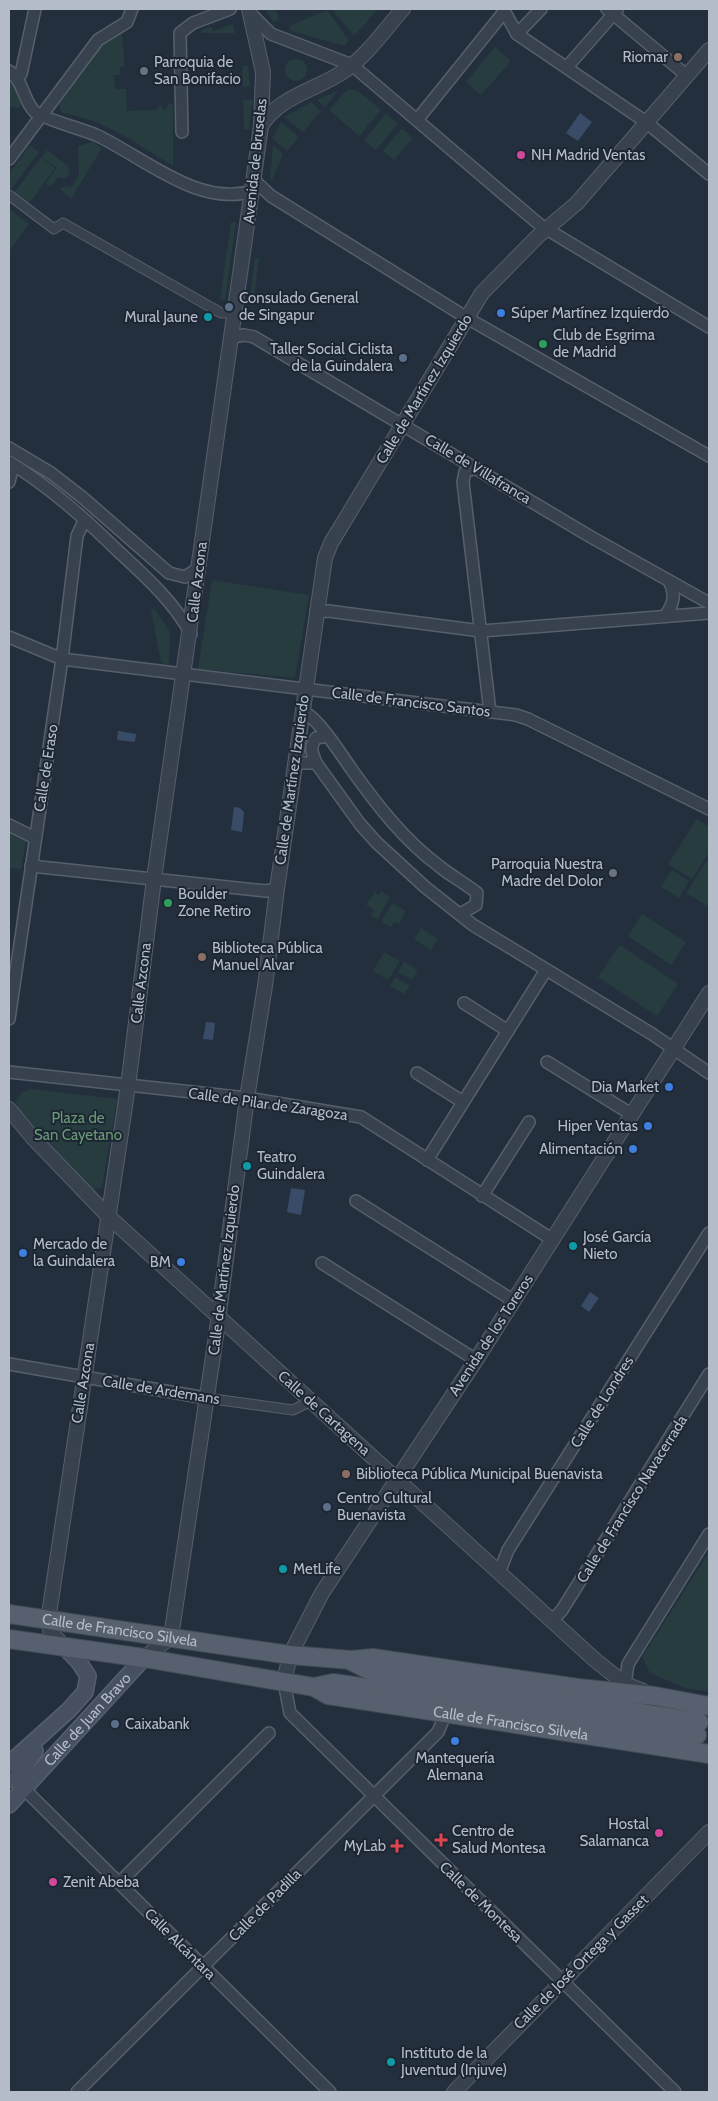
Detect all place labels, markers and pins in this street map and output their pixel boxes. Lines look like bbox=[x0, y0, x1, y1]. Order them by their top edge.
place label: Riomar bbox=[623, 48, 668, 66]
marker: Riomar bbox=[672, 51, 684, 63]
place label: Parroquia de San Bonifacio bbox=[154, 53, 241, 88]
marker: Parroquia de San Bonifacio bbox=[138, 65, 150, 77]
place label: NH Madrid Ventas bbox=[531, 146, 645, 164]
marker: NH Madrid Ventas bbox=[515, 149, 527, 161]
place label: Consulado General de Singapur bbox=[239, 289, 359, 324]
marker: Consulado General de Singapur bbox=[223, 301, 235, 313]
place label: Súper Martínez Izquierdo bbox=[511, 304, 669, 322]
marker: Súper Martínez Izquierdo bbox=[495, 307, 507, 319]
place label: Mural Jaune bbox=[125, 308, 198, 326]
marker: Mural Jaune bbox=[202, 311, 214, 323]
place label: Club de Esgrima de Madrid bbox=[553, 326, 656, 361]
marker: Club de Esgrima de Madrid bbox=[537, 338, 549, 350]
place label: Taller Social Ciclista de la Guindalera bbox=[270, 340, 394, 375]
marker: Taller Social Ciclista de la Guindalera bbox=[397, 352, 409, 364]
place label: Parroquia Nuestra Madre del Dolor bbox=[491, 855, 604, 890]
marker: Parroquia Nuestra Madre del Dolor bbox=[607, 867, 619, 879]
place label: Boulder Zone Retiro bbox=[178, 885, 251, 920]
marker: Boulder Zone Retiro bbox=[162, 897, 174, 909]
place label: Biblioteca Pública Manuel Alvar bbox=[212, 939, 323, 974]
marker: Biblioteca Pública Manuel Alvar bbox=[196, 951, 208, 963]
place label: Dia Market bbox=[591, 1078, 659, 1096]
marker: Dia Market bbox=[663, 1081, 675, 1093]
place label: Hiper Ventas bbox=[558, 1117, 638, 1135]
marker: Hiper Ventas bbox=[642, 1120, 654, 1132]
place label: Alimentación bbox=[539, 1140, 623, 1158]
marker: Alimentación bbox=[627, 1143, 639, 1155]
place label: Teatro Guindalera bbox=[257, 1148, 326, 1183]
marker: Teatro Guindalera bbox=[241, 1160, 253, 1172]
place label: José García Nieto bbox=[582, 1228, 652, 1263]
place label: Mercado de la Guindalera bbox=[33, 1235, 116, 1270]
marker: José García Nieto bbox=[567, 1240, 579, 1252]
marker: Mercado de la Guindalera bbox=[17, 1247, 29, 1259]
place label: BM bbox=[150, 1253, 171, 1271]
marker: BM bbox=[175, 1256, 187, 1268]
place label: Biblioteca Pública Municipal Buenavista bbox=[356, 1465, 604, 1483]
marker: Biblioteca Pública Municipal Buenavista bbox=[340, 1468, 352, 1480]
place label: Centro Cultural Buenavista bbox=[337, 1489, 432, 1524]
marker: Centro Cultural Buenavista bbox=[321, 1501, 333, 1513]
place label: MetLife bbox=[293, 1560, 341, 1578]
marker: MetLife bbox=[277, 1563, 289, 1575]
place label: Caixabank bbox=[125, 1715, 190, 1733]
marker: Caixabank bbox=[109, 1718, 121, 1730]
marker: Mantequería Alemana bbox=[449, 1735, 461, 1747]
place label: Mantequería Alemana bbox=[415, 1749, 495, 1784]
place label: Hostal Salamanca bbox=[580, 1815, 650, 1850]
place label: Centro de Salud Montesa bbox=[452, 1822, 546, 1857]
marker: Hostal Salamanca bbox=[653, 1827, 665, 1839]
marker: Centro de Salud Montesa bbox=[434, 1833, 448, 1847]
place label: MyLab bbox=[344, 1837, 386, 1855]
marker: MyLab bbox=[390, 1839, 404, 1853]
place label: Zenit Abeba bbox=[63, 1873, 140, 1891]
marker: Zenit Abeba bbox=[47, 1876, 59, 1888]
place label: Instituto de la Juventud (Injuve) bbox=[400, 2044, 507, 2079]
marker: Instituto de la Juventud (Injuve) bbox=[385, 2056, 397, 2068]

